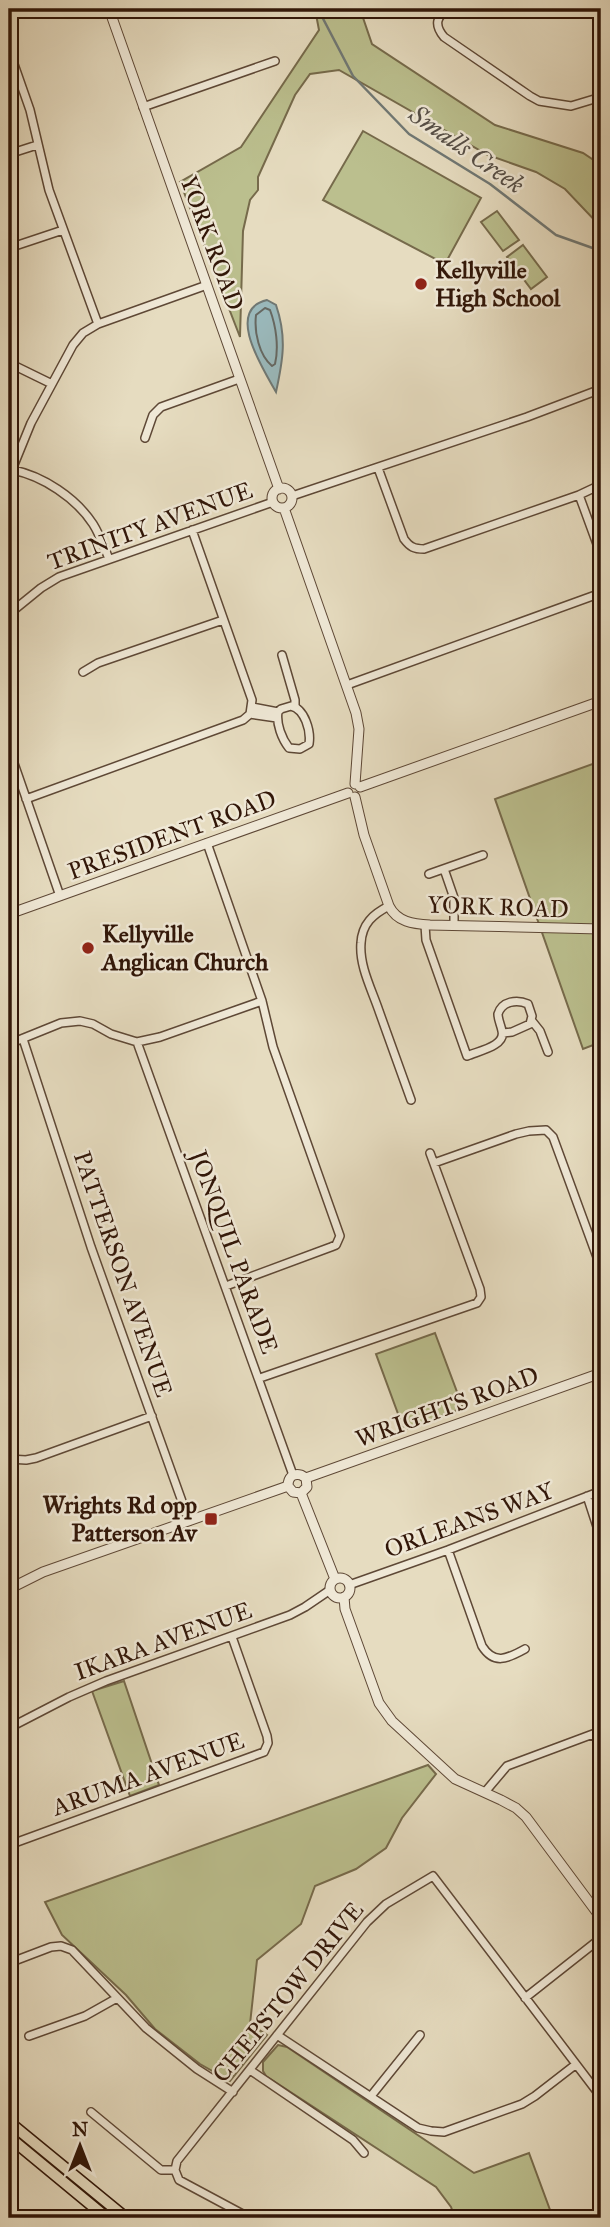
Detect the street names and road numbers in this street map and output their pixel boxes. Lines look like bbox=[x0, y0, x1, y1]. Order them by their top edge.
street label: YORK ROAD bbox=[174, 172, 250, 314]
street label: TRINITY AVENUE bbox=[43, 475, 257, 577]
street label: PRESIDENT ROAD bbox=[64, 783, 280, 887]
street label: YORK ROAD bbox=[427, 890, 569, 924]
street label: JONQUIL PARADE bbox=[182, 1143, 285, 1358]
street label: PATTERSON AVENUE bbox=[67, 1147, 179, 1401]
street label: WRIGHTS ROAD bbox=[351, 1360, 543, 1454]
street label: ORLEANS WAY bbox=[380, 1475, 558, 1564]
street label: IKARA AVENUE bbox=[70, 1595, 256, 1687]
street label: ARUMA AVENUE bbox=[47, 1725, 248, 1823]
street label: CHEPSTOW DRIVE bbox=[206, 1896, 370, 2088]

